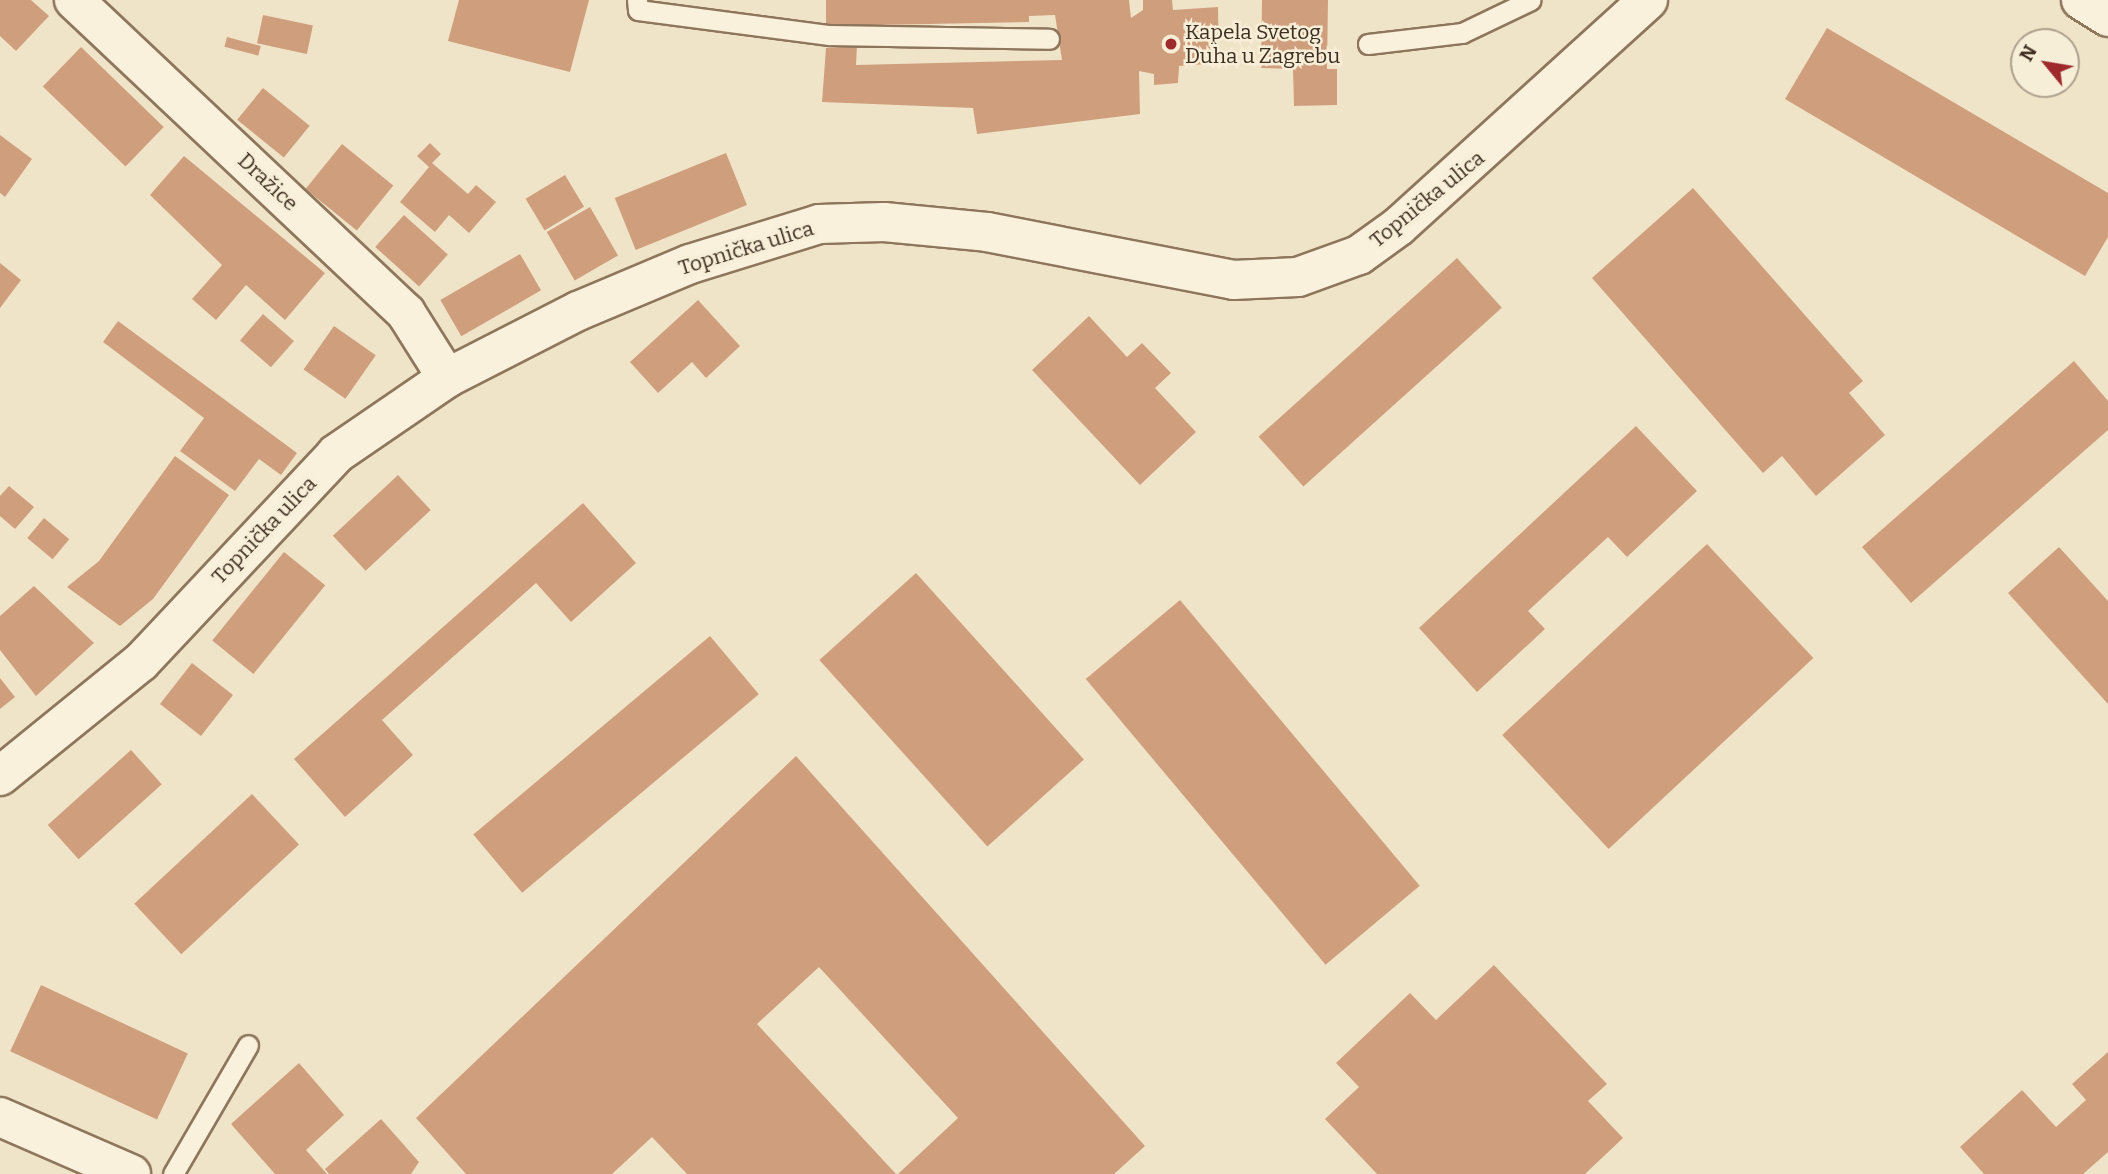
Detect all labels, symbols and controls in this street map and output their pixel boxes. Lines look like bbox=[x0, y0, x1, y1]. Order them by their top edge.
place label: Kapela Svetog Duha u Zagrebu bbox=[1185, 19, 1340, 69]
north arrow bbox=[2010, 28, 2080, 98]
marker: Kapela Svetog Duha u Zagrebu bbox=[1163, 36, 1179, 52]
text: N bbox=[2014, 41, 2042, 65]
street label: Topnička ulica bbox=[1365, 145, 1489, 253]
street label: Dražice bbox=[233, 148, 303, 216]
street label: Topnička ulica bbox=[675, 215, 817, 281]
street label: Topnička ulica bbox=[206, 471, 322, 589]

